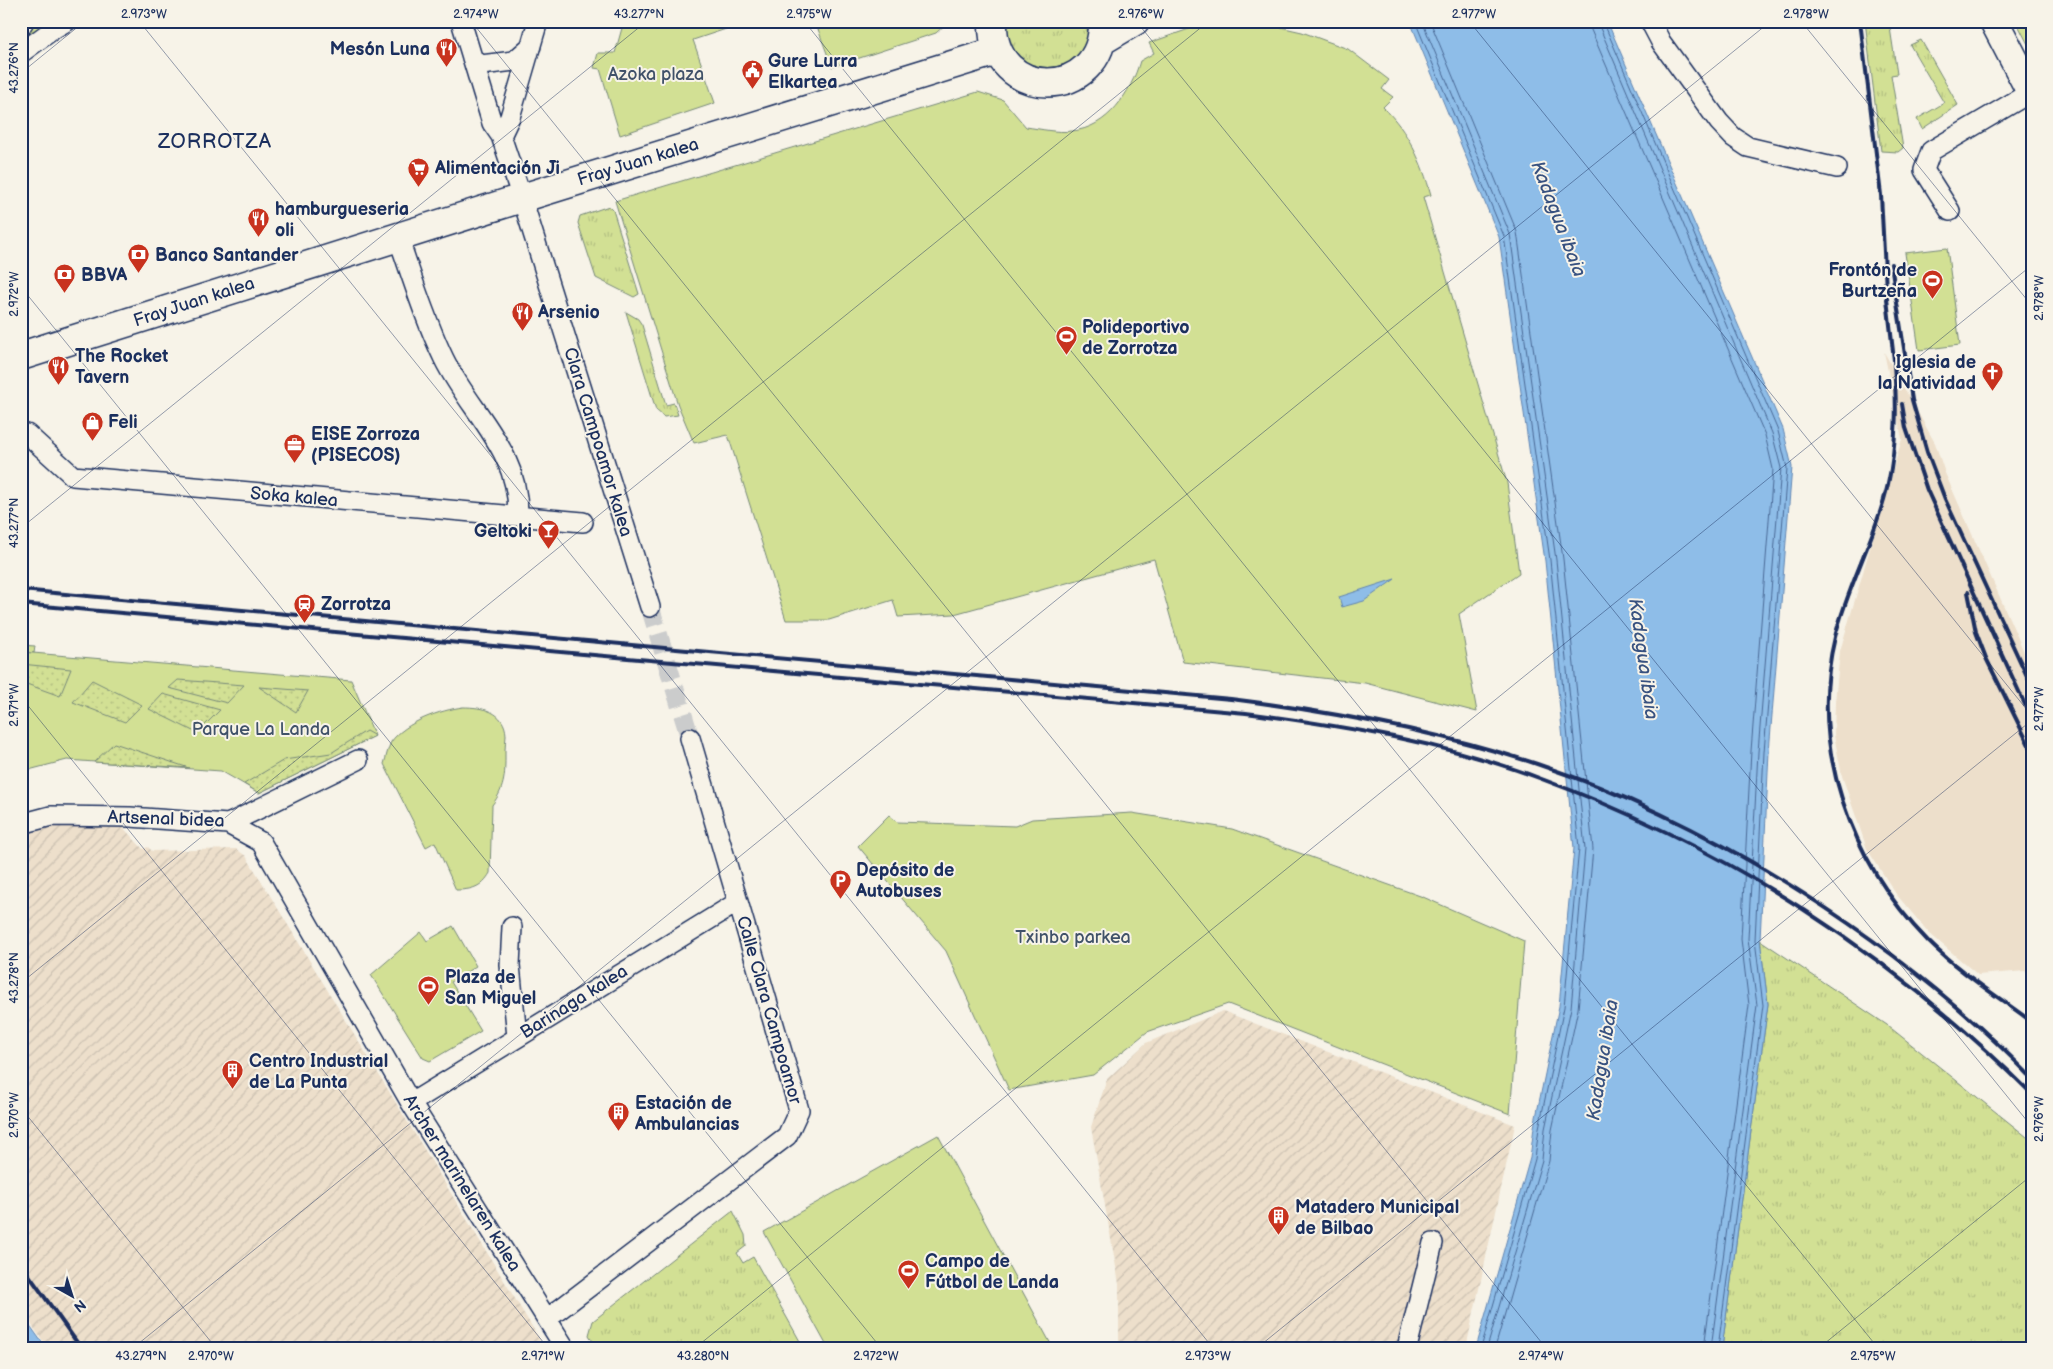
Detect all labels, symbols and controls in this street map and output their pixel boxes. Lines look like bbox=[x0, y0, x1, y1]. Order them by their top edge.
text: 2.973°W bbox=[121, 7, 167, 22]
text: 2.974°W bbox=[453, 7, 499, 22]
text: 43.277°N bbox=[614, 7, 664, 22]
text: 2.975°W bbox=[786, 7, 832, 22]
text: 2.976°W bbox=[1118, 7, 1164, 22]
text: 2.977°W bbox=[1452, 7, 1496, 22]
text: 2.978°W bbox=[1783, 7, 1829, 22]
restaurant icon: Mesón Luna bbox=[434, 37, 458, 68]
place label: Mesón Luna bbox=[330, 39, 430, 60]
text: 43.276°N bbox=[7, 42, 22, 94]
place label: Gure Lurra Elkartea bbox=[768, 51, 858, 93]
public building icon: Gure Lurra Elkartea bbox=[740, 59, 764, 90]
park label: Azoka plaza bbox=[608, 64, 704, 85]
district label: ZORROTZA bbox=[157, 130, 272, 154]
street label: Fray Juan kalea bbox=[575, 134, 701, 190]
supermarket icon: Alimentación Ji bbox=[407, 156, 431, 187]
place label: Alimentación Ji bbox=[434, 158, 560, 179]
water label: Kadagua ibaia bbox=[1525, 158, 1591, 280]
place label: hamburgueseria oli bbox=[275, 199, 409, 241]
restaurant icon: hamburgueseria oli bbox=[247, 207, 271, 238]
bank icon: Banco Santander bbox=[127, 243, 151, 274]
place label: Banco Santander bbox=[155, 245, 299, 266]
place label: Frontón de Burtzeña bbox=[1828, 260, 1917, 302]
bank icon: BBVA bbox=[53, 263, 77, 294]
place label: BBVA bbox=[81, 265, 128, 286]
sports icon: Frontón de Burtzeña bbox=[1921, 268, 1945, 299]
text: 2.972°W bbox=[7, 271, 22, 317]
street label: Fray Juan kalea bbox=[131, 273, 257, 331]
text: 2.978°W bbox=[2032, 275, 2047, 321]
restaurant icon: Arsenio bbox=[510, 300, 534, 331]
place label: Arsenio bbox=[537, 302, 600, 323]
place label: Polideportivo de Zorrotza bbox=[1082, 317, 1189, 359]
sports icon: Polideportivo de Zorrotza bbox=[1054, 325, 1078, 356]
street label: Clara Campoamor kalea bbox=[559, 345, 637, 539]
place label: The Rocket Tavern bbox=[75, 346, 168, 388]
place label: Iglesia de la Natividad bbox=[1878, 352, 1976, 394]
restaurant icon: The Rocket Tavern bbox=[47, 354, 71, 385]
church icon: Iglesia de la Natividad bbox=[1980, 360, 2004, 391]
shop icon: Feli bbox=[80, 410, 104, 441]
place label: Feli bbox=[108, 412, 138, 433]
place label: EISE Zorroza (PISECOS) bbox=[311, 424, 420, 466]
office icon: EISE Zorroza (PISECOS) bbox=[283, 432, 307, 463]
street label: Soka kalea bbox=[249, 483, 339, 511]
text: 43.277°N bbox=[7, 498, 22, 548]
bar icon: Geltoki bbox=[536, 519, 560, 550]
place label: Geltoki bbox=[474, 521, 532, 542]
station icon: Zorrotza bbox=[293, 592, 317, 623]
place label: Zorrotza bbox=[321, 594, 391, 615]
water label: Kadagua ibaia bbox=[1623, 597, 1663, 721]
text: 2.971°W bbox=[7, 683, 22, 727]
text: 2.977°W bbox=[2032, 687, 2047, 731]
park label: Parque La Landa bbox=[192, 719, 330, 740]
street label: Artsenal bidea bbox=[107, 806, 225, 832]
place label: Depósito de Autobuses bbox=[855, 860, 954, 902]
parking icon: Depósito de Autobuses bbox=[828, 868, 852, 899]
street label: Calle Clara Campoamor bbox=[732, 913, 806, 1107]
park label: Txinbo parkea bbox=[1015, 927, 1131, 948]
text: 43.278°N bbox=[7, 952, 22, 1004]
street label: Barinaga kalea bbox=[516, 961, 632, 1043]
place label: Plaza de San Miguel bbox=[445, 967, 536, 1009]
sports icon: Plaza de San Miguel bbox=[417, 975, 441, 1006]
water label: Kadagua ibaia bbox=[1582, 998, 1624, 1122]
place label: Centro Industrial de La Punta bbox=[249, 1051, 388, 1093]
building icon: Centro Industrial de La Punta bbox=[221, 1059, 245, 1090]
street label: Archer marinelaren kalea bbox=[399, 1091, 525, 1275]
text: 2.970°W bbox=[7, 1092, 22, 1138]
place label: Estación de Ambulancias bbox=[634, 1093, 740, 1135]
text: 2.976°W bbox=[2032, 1096, 2047, 1142]
building icon: Estación de Ambulancias bbox=[607, 1101, 631, 1132]
place label: Matadero Municipal de Bilbao bbox=[1295, 1197, 1459, 1239]
building icon: Matadero Municipal de Bilbao bbox=[1267, 1205, 1291, 1236]
place label: Campo de Fútbol de Landa bbox=[925, 1251, 1059, 1293]
sports icon: Campo de Fútbol de Landa bbox=[897, 1259, 921, 1290]
north arrow bbox=[48, 1272, 98, 1322]
text: N bbox=[70, 1296, 89, 1316]
text: 43.279°N bbox=[115, 1349, 167, 1364]
text: 2.970°W bbox=[188, 1349, 234, 1364]
text: 2.971°W bbox=[521, 1349, 565, 1364]
text: 43.280°N bbox=[677, 1349, 729, 1364]
text: 2.972°W bbox=[853, 1349, 899, 1364]
text: 2.973°W bbox=[1185, 1349, 1231, 1364]
text: 2.974°W bbox=[1518, 1349, 1564, 1364]
text: 2.975°W bbox=[1850, 1349, 1896, 1364]

